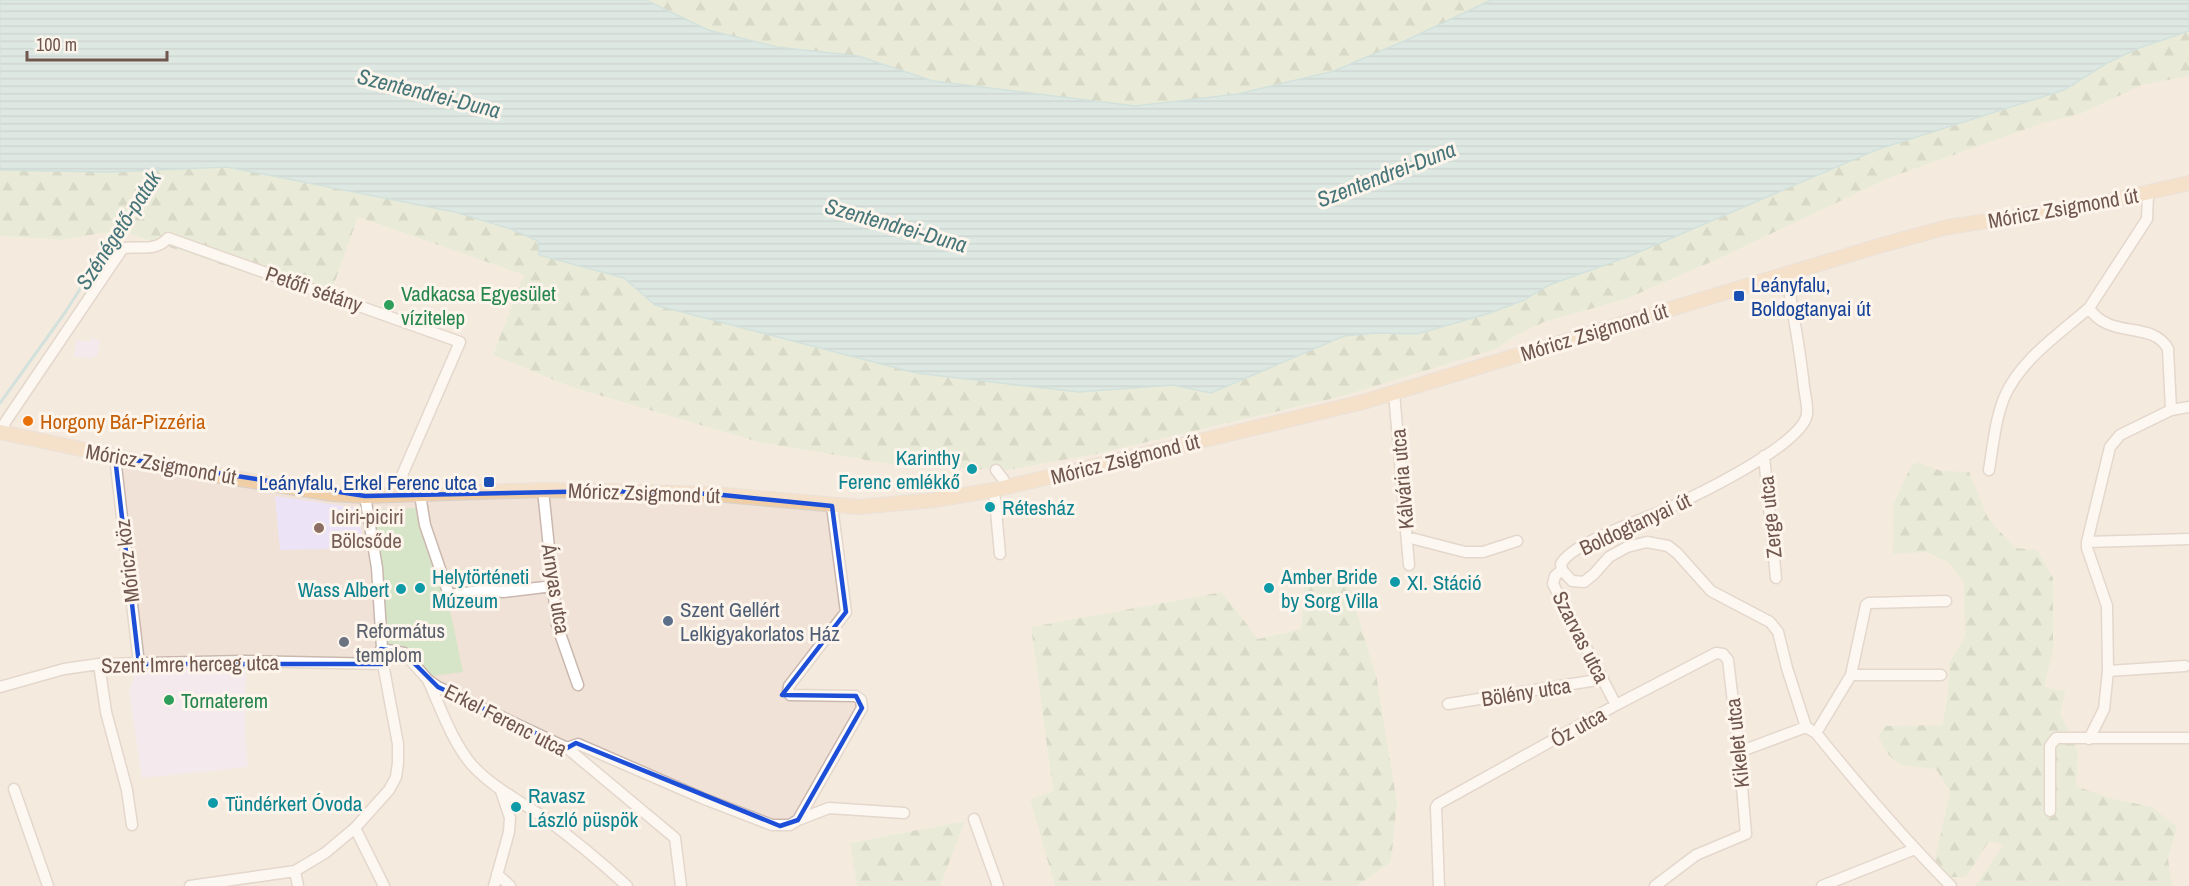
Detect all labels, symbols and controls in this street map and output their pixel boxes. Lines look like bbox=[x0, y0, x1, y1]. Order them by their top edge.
scale bar bbox=[27, 24, 166, 62]
text: 100 m bbox=[36, 32, 77, 57]
water label: Szentendrei-Duna bbox=[354, 61, 504, 125]
water label: Szentendrei-Duna bbox=[1312, 134, 1460, 214]
water label: Szénégető-patak bbox=[68, 164, 168, 295]
street label: Móricz Zsigmond út bbox=[1986, 180, 2141, 235]
water label: Szentendrei-Duna bbox=[821, 190, 971, 260]
street label: Petőfi sétány bbox=[262, 259, 367, 319]
place label: Leányfalu, Boldogtanyai út bbox=[1751, 270, 1871, 323]
place label: Vadkacsa Egyesület vízitelep bbox=[401, 279, 556, 332]
marker: Leányfalu, Boldogtanyai út bbox=[1732, 289, 1746, 303]
street label: Móricz Zsigmond út bbox=[1517, 296, 1671, 368]
marker: Vadkacsa Egyesület vízitelep bbox=[382, 298, 396, 312]
place label: Horgony Bár-Pizzéria bbox=[40, 407, 206, 436]
marker: Horgony Bár-Pizzéria bbox=[21, 414, 35, 428]
street label: Móricz Zsigmond út bbox=[1048, 426, 1203, 491]
street label: Kálvária utca bbox=[1383, 427, 1421, 530]
street label: Móricz Zsigmond út bbox=[84, 437, 239, 492]
place label: Karinthy Ferenc emlékkő bbox=[838, 443, 960, 496]
marker: Karinthy Ferenc emlékkő bbox=[965, 462, 979, 476]
place label: Leányfalu, Erkel Ferenc utca bbox=[259, 468, 477, 497]
street label: Zerge utca bbox=[1751, 474, 1789, 559]
marker: Leányfalu, Erkel Ferenc utca bbox=[482, 475, 496, 489]
street label: Móricz Zsigmond út bbox=[567, 476, 721, 510]
street label: Boldogtanyai út bbox=[1575, 485, 1696, 562]
place label: Rétesház bbox=[1002, 493, 1075, 522]
marker: Rétesház bbox=[983, 500, 997, 514]
place label: Iciri-piciri Bölcsőde bbox=[331, 502, 404, 555]
street label: Móricz köz bbox=[107, 518, 146, 604]
marker: Iciri-piciri Bölcsőde bbox=[312, 521, 326, 535]
street label: Árnyas utca bbox=[534, 541, 577, 637]
place label: Helytörténeti Múzeum bbox=[432, 562, 530, 615]
place label: Amber Bride by Sorg Villa bbox=[1280, 562, 1379, 615]
place label: XI. Stáció bbox=[1407, 568, 1482, 597]
place label: Wass Albert bbox=[298, 575, 389, 604]
marker: XI. Stáció bbox=[1388, 575, 1402, 589]
marker: Helytörténeti Múzeum bbox=[413, 581, 427, 595]
marker: Amber Bride by Sorg Villa bbox=[1262, 581, 1276, 595]
marker: Wass Albert bbox=[394, 582, 408, 596]
street label: Szarvas utca bbox=[1545, 586, 1617, 688]
place label: Szent Gellért Lelkigyakorlatos Ház bbox=[680, 595, 840, 648]
marker: Szent Gellért Lelkigyakorlatos Ház bbox=[661, 614, 675, 628]
place label: Református templom bbox=[356, 616, 445, 669]
marker: Református templom bbox=[337, 635, 351, 649]
street label: Szent Imre herceg utca bbox=[101, 648, 280, 680]
street label: Bölény utca bbox=[1479, 671, 1573, 713]
street label: Erkel Ferenc utca bbox=[440, 677, 573, 764]
place label: Tornaterem bbox=[181, 686, 268, 715]
marker: Tornaterem bbox=[162, 693, 176, 707]
street label: Kikelet utca bbox=[1718, 696, 1756, 789]
street label: Őz utca bbox=[1545, 700, 1611, 754]
place label: Ravasz László püspök bbox=[528, 781, 638, 834]
place label: Tündérkert Óvoda bbox=[225, 789, 363, 818]
marker: Tündérkert Óvoda bbox=[206, 796, 220, 810]
marker: Ravasz László püspök bbox=[509, 800, 523, 814]

